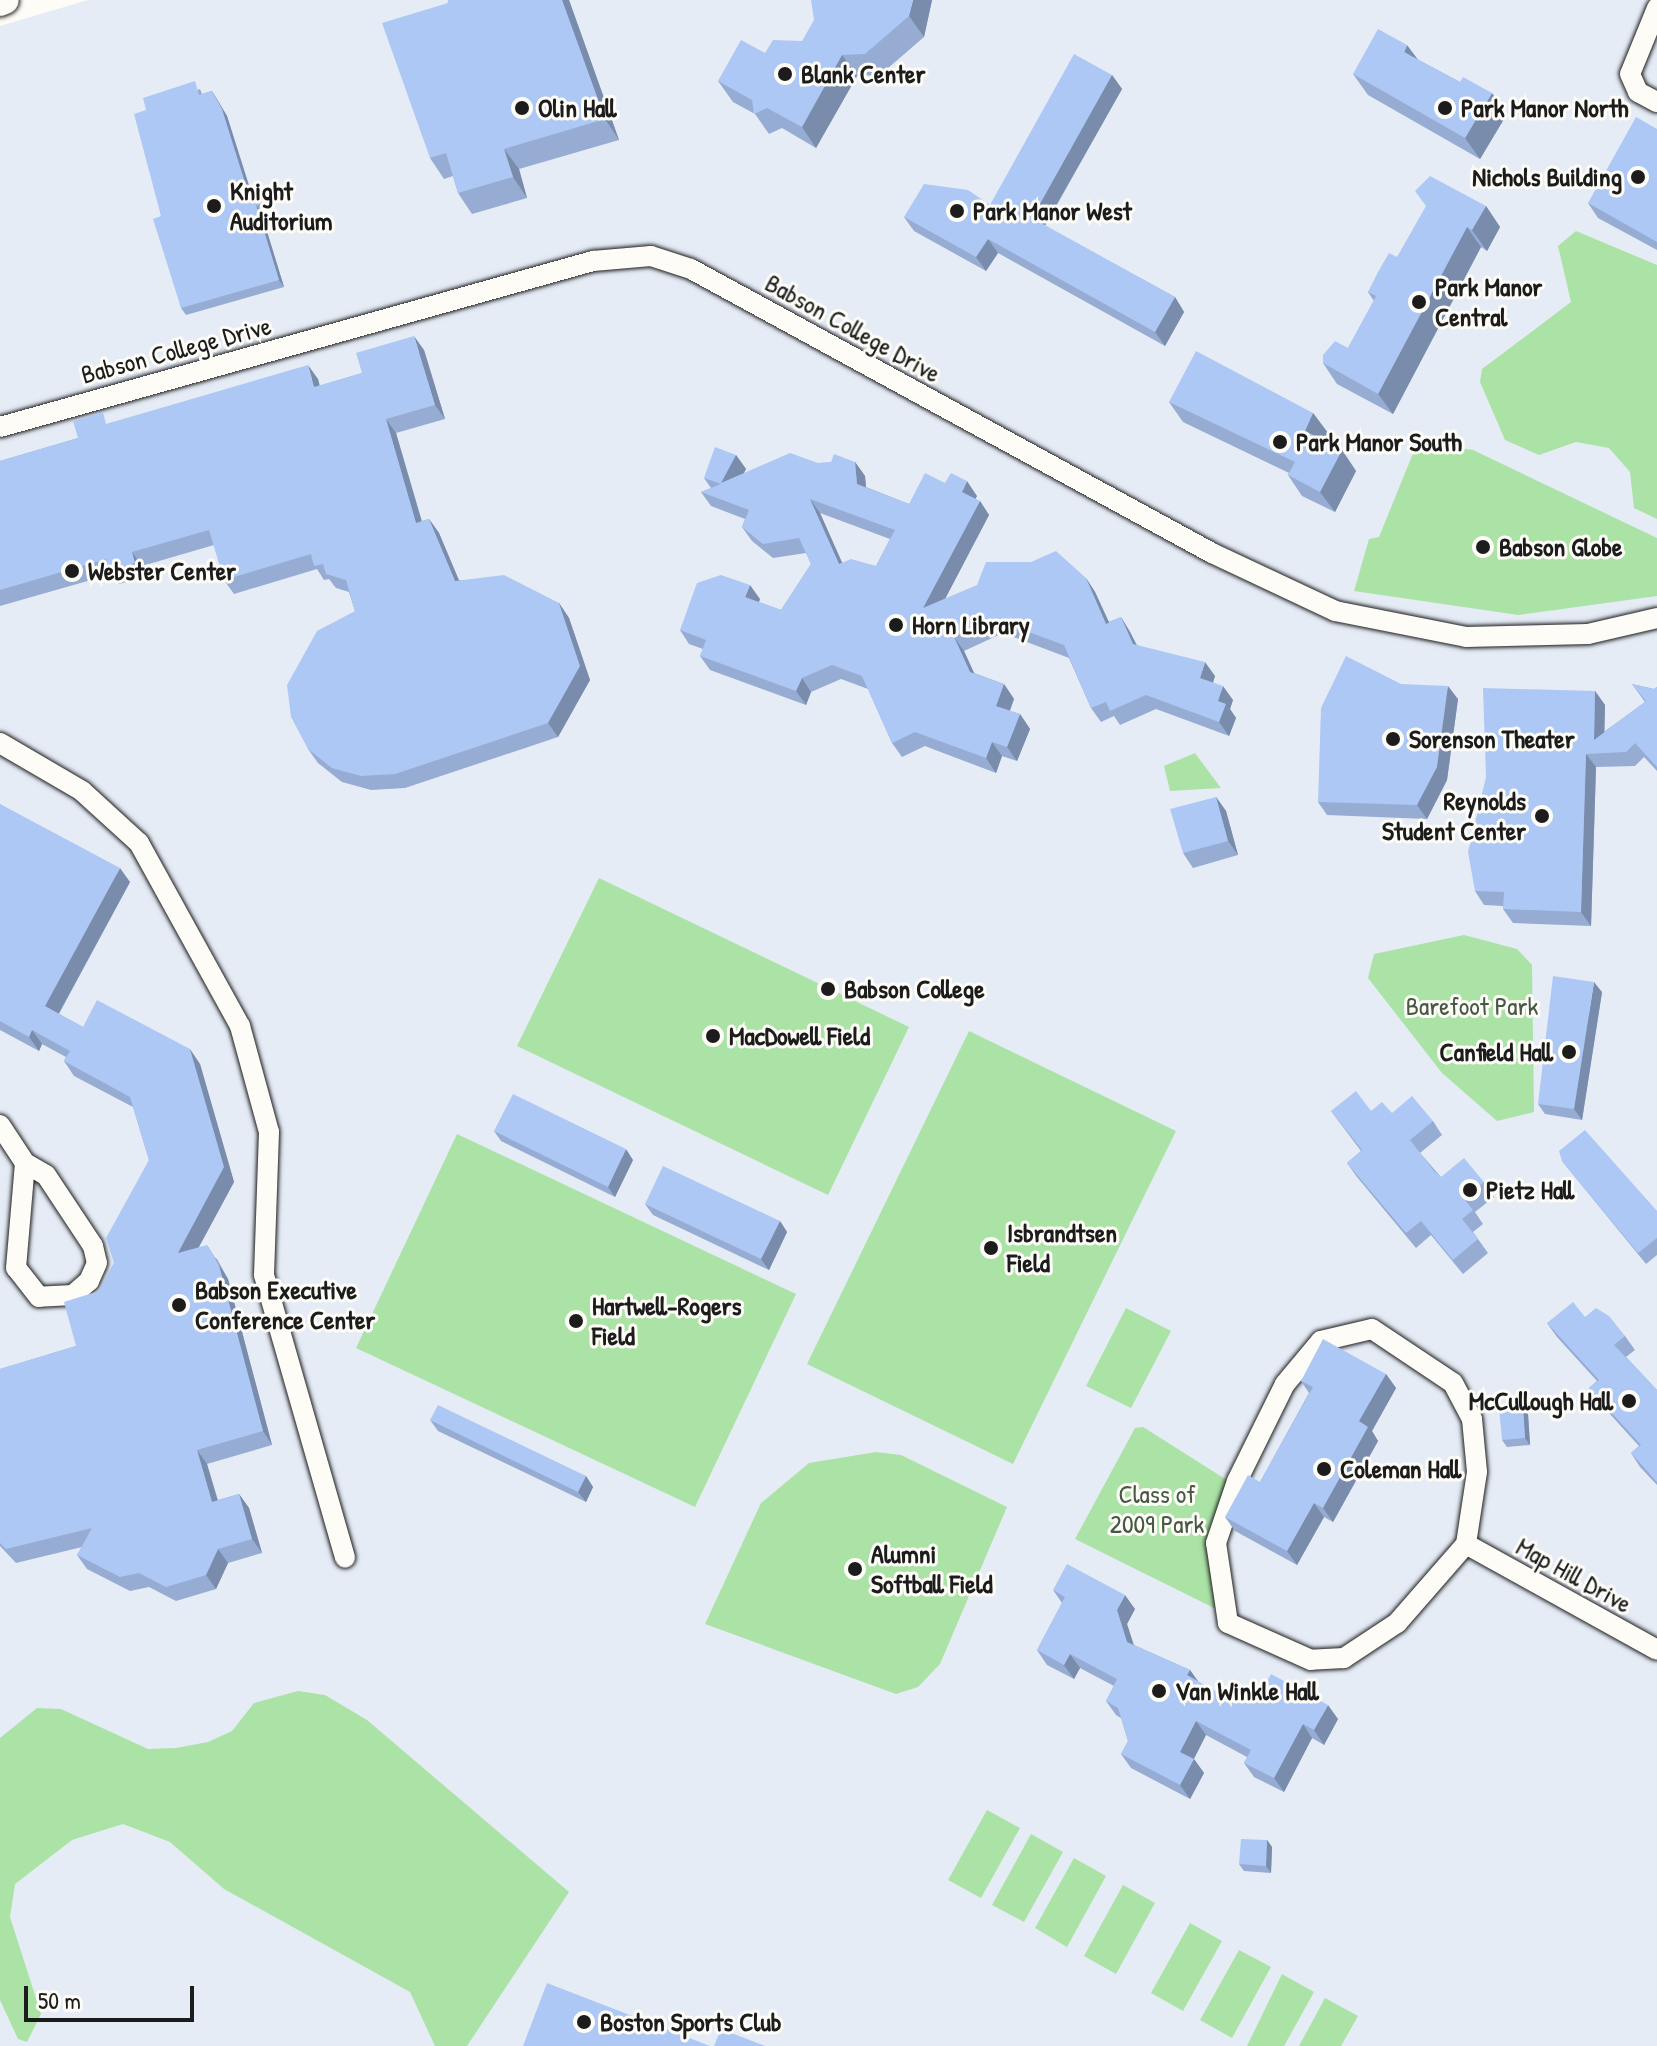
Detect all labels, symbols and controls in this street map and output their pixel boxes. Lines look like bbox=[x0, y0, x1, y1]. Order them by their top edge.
place label: Blank Center bbox=[801, 58, 925, 90]
marker: Blank Center bbox=[776, 65, 794, 83]
place label: Olin Hall bbox=[538, 92, 616, 124]
place label: Park Manor North bbox=[1461, 92, 1629, 124]
marker: Olin Hall bbox=[513, 99, 531, 117]
marker: Park Manor North bbox=[1436, 99, 1454, 117]
place label: Nichols Building bbox=[1472, 161, 1622, 193]
marker: Nichols Building bbox=[1629, 168, 1647, 186]
place label: Knight Auditorium bbox=[230, 175, 332, 236]
place label: Park Manor West bbox=[973, 195, 1132, 227]
marker: Knight Auditorium bbox=[205, 197, 223, 215]
marker: Park Manor West bbox=[948, 202, 966, 220]
street label: Babson College Drive bbox=[760, 267, 946, 389]
place label: Park Manor Central bbox=[1435, 271, 1542, 332]
marker: Park Manor Central bbox=[1410, 293, 1428, 311]
street label: Babson College Drive bbox=[78, 310, 274, 390]
place label: Park Manor South bbox=[1296, 426, 1462, 458]
marker: Park Manor South bbox=[1271, 433, 1289, 451]
place label: Babson Globe bbox=[1499, 531, 1622, 563]
marker: Babson Globe bbox=[1474, 538, 1492, 556]
place label: Webster Center bbox=[88, 555, 236, 587]
marker: Webster Center bbox=[63, 562, 81, 580]
place label: Horn Library bbox=[912, 609, 1030, 641]
marker: Horn Library bbox=[887, 616, 905, 634]
place label: Sorenson Theater bbox=[1409, 723, 1575, 755]
marker: Sorenson Theater bbox=[1384, 730, 1402, 748]
place label: Reynolds Student Center bbox=[1382, 785, 1526, 846]
marker: Reynolds Student Center bbox=[1533, 807, 1551, 825]
place label: Babson College bbox=[844, 973, 985, 1005]
marker: Babson College bbox=[819, 980, 837, 998]
park label: Barefoot Park bbox=[1406, 990, 1538, 1022]
place label: MacDowell Field bbox=[729, 1020, 870, 1052]
marker: MacDowell Field bbox=[704, 1027, 722, 1045]
place label: Canfield Hall bbox=[1439, 1036, 1553, 1068]
marker: Canfield Hall bbox=[1560, 1043, 1578, 1061]
place label: Pietz Hall bbox=[1486, 1174, 1574, 1206]
marker: Pietz Hall bbox=[1461, 1181, 1479, 1199]
place label: Isbrandtsen Field bbox=[1007, 1217, 1117, 1278]
marker: Isbrandtsen Field bbox=[982, 1239, 1000, 1257]
place label: Babson Executive Conference Center bbox=[195, 1274, 375, 1336]
place label: Hartwell-Rogers Field bbox=[592, 1290, 742, 1352]
marker: Babson Executive Conference Center bbox=[170, 1296, 188, 1314]
marker: Hartwell-Rogers Field bbox=[567, 1312, 585, 1330]
place label: McCullough Hall bbox=[1469, 1385, 1613, 1417]
marker: McCullough Hall bbox=[1620, 1392, 1638, 1410]
place label: Coleman Hall bbox=[1340, 1453, 1461, 1485]
marker: Coleman Hall bbox=[1315, 1460, 1333, 1478]
park label: Class of 2009 Park bbox=[1110, 1478, 1204, 1540]
street label: Map Hill Drive bbox=[1511, 1531, 1637, 1619]
place label: Alumni Softball Field bbox=[871, 1538, 993, 1600]
marker: Alumni Softball Field bbox=[846, 1560, 864, 1578]
place label: Van Winkle Hall bbox=[1175, 1675, 1319, 1707]
marker: Van Winkle Hall bbox=[1150, 1682, 1168, 1700]
scale bar bbox=[28, 1970, 198, 2020]
text: 50 m bbox=[38, 1984, 81, 2016]
place label: Boston Sports Club bbox=[600, 2006, 782, 2038]
marker: Boston Sports Club bbox=[575, 2013, 593, 2031]

